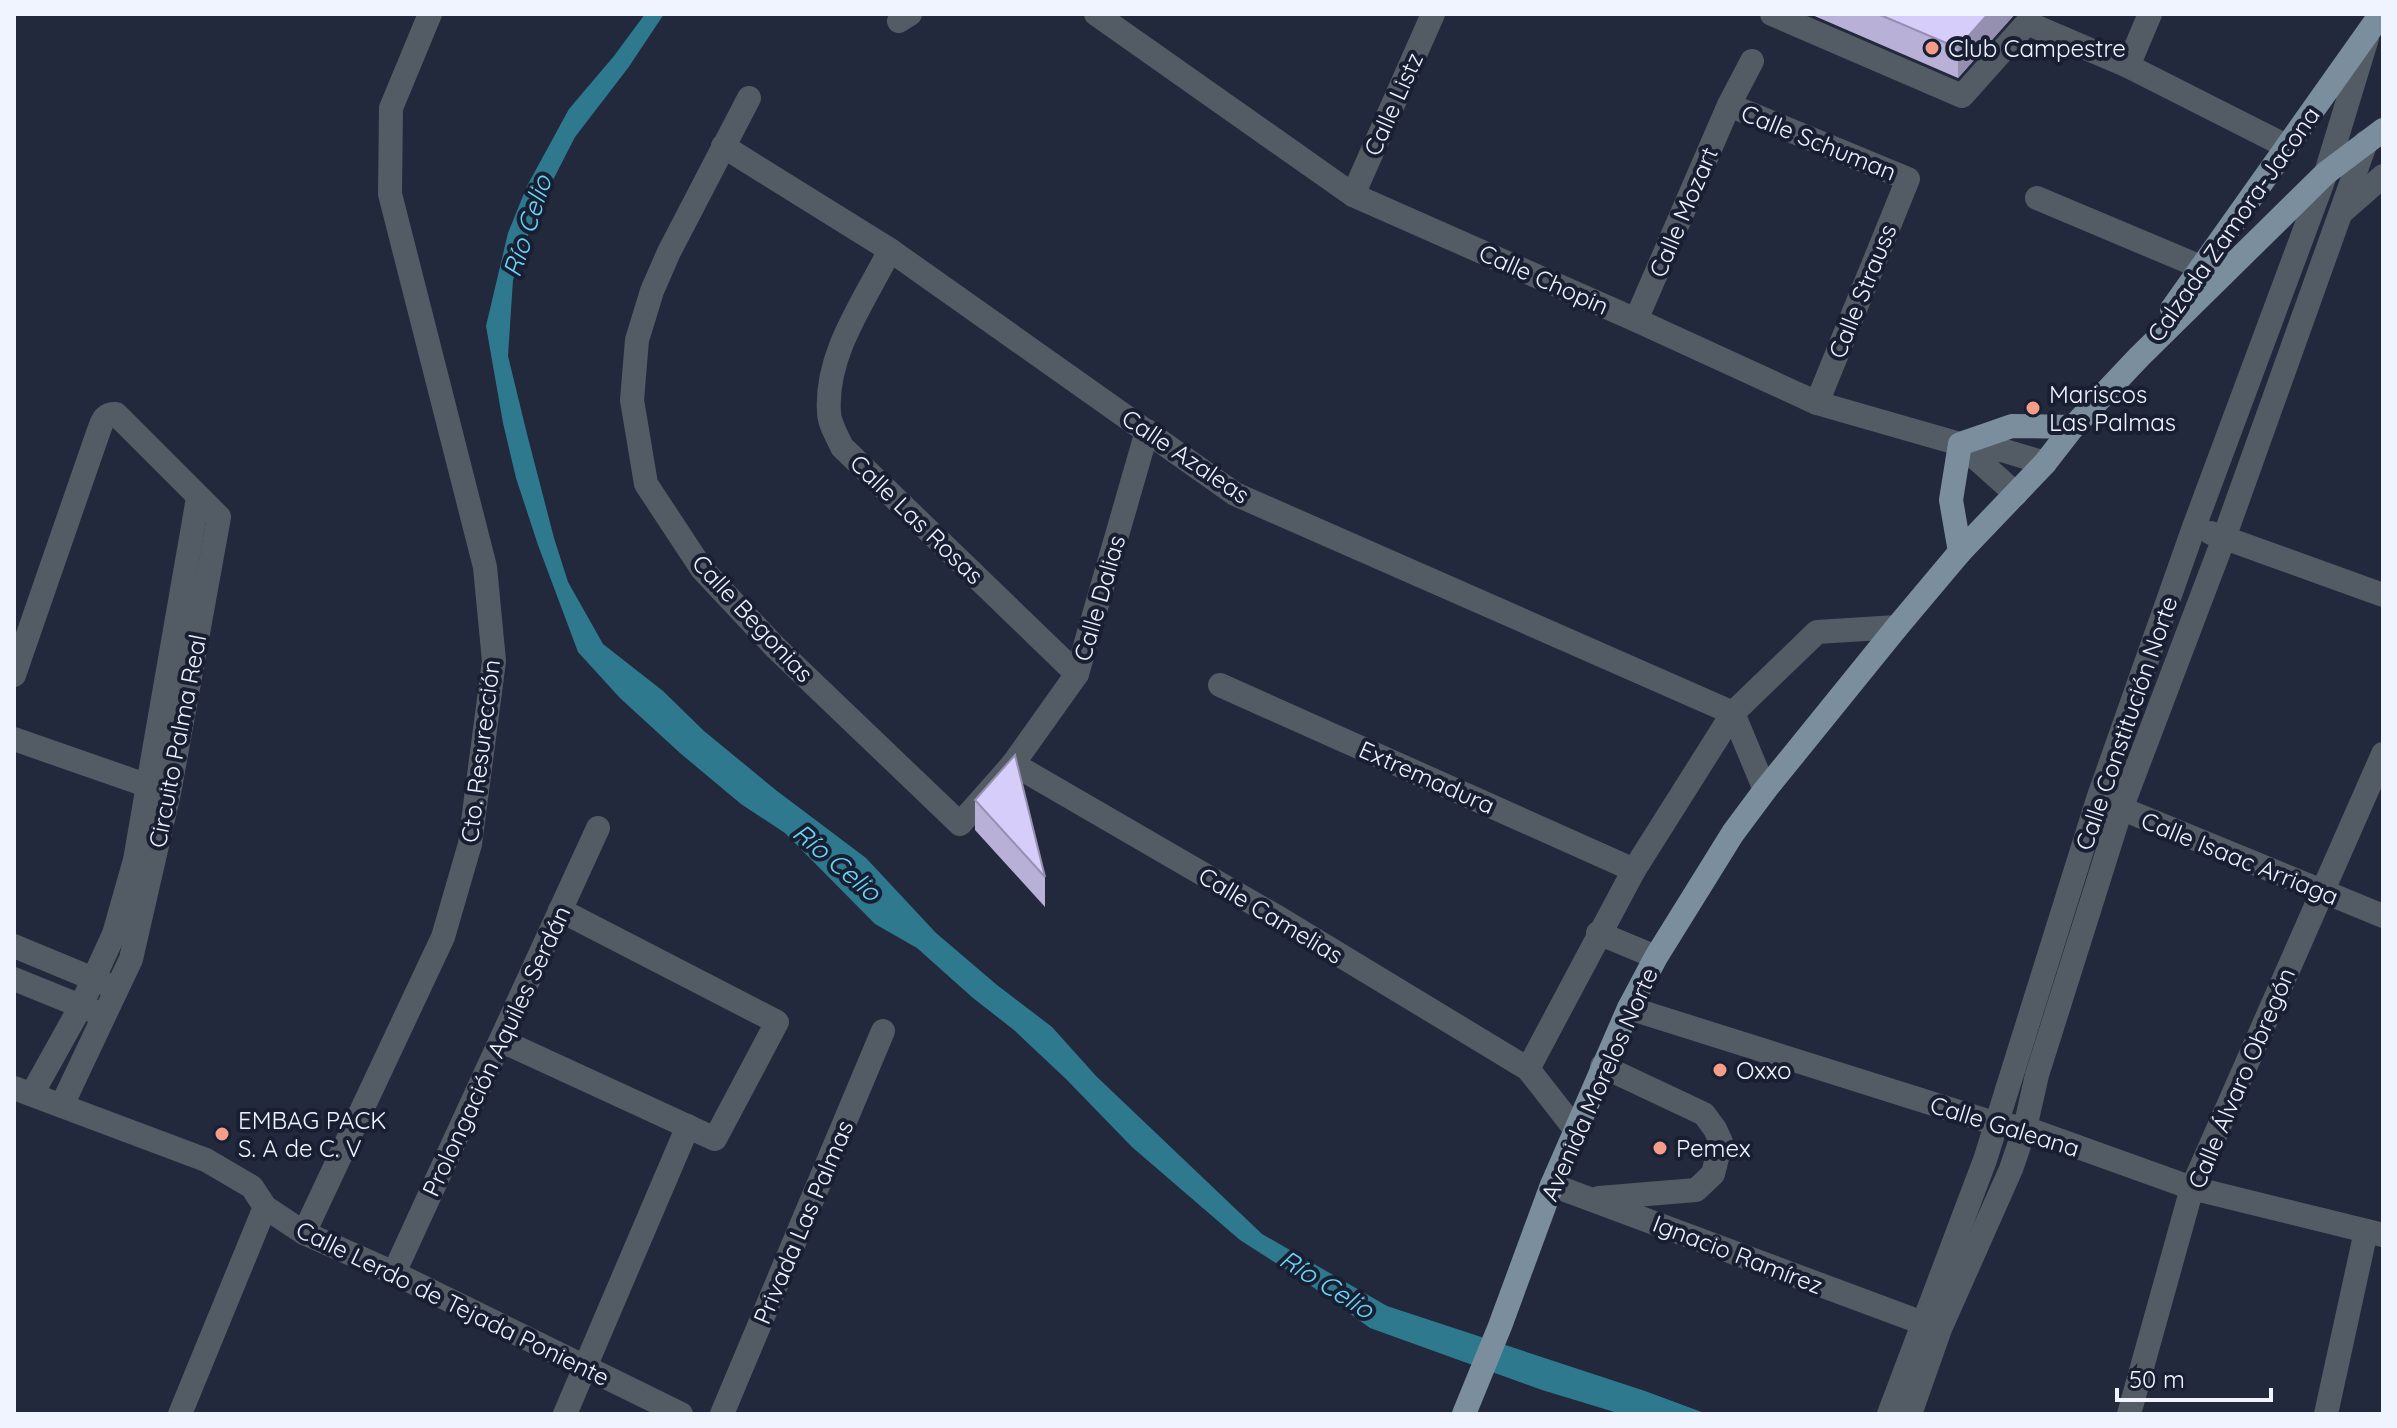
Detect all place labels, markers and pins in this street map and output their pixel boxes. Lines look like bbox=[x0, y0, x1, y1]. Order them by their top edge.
place label: Club Campestre bbox=[1948, 33, 2126, 63]
marker: Club Campestre bbox=[1923, 39, 1941, 57]
place label: Mariscos Las Palmas bbox=[2049, 379, 2176, 437]
marker: Mariscos Las Palmas bbox=[2024, 399, 2042, 417]
place label: Oxxo bbox=[1736, 1055, 1792, 1085]
marker: Oxxo bbox=[1711, 1061, 1729, 1079]
place label: EMBAG PACK S. A de C. V bbox=[238, 1105, 386, 1163]
marker: EMBAG PACK S. A de C. V bbox=[213, 1125, 231, 1143]
place label: Pemex bbox=[1676, 1133, 1751, 1163]
marker: Pemex bbox=[1651, 1139, 1669, 1157]

